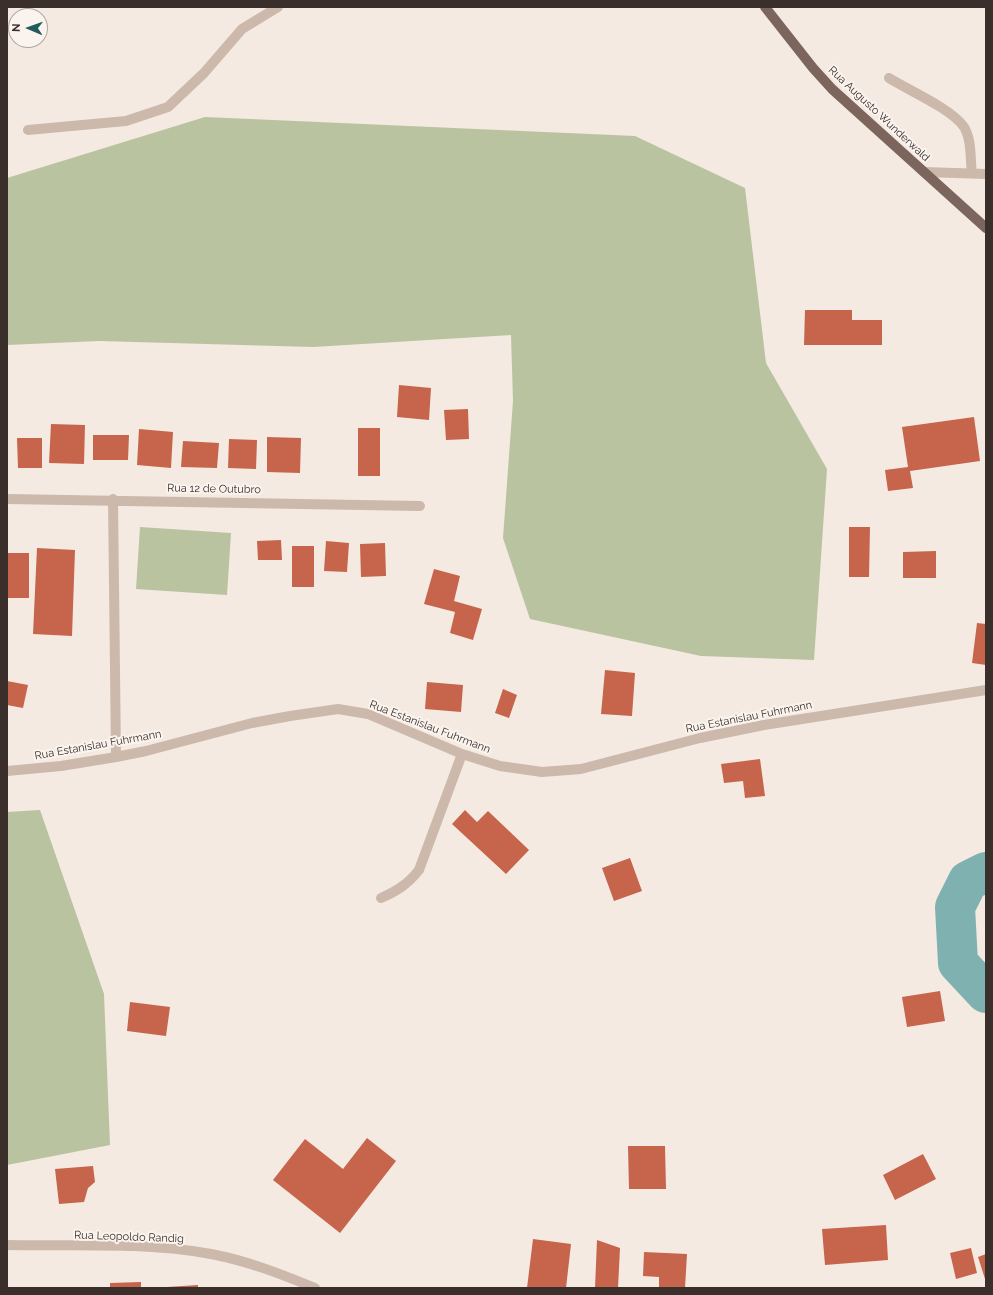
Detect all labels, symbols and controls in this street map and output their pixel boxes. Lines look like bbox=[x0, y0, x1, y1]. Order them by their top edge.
north arrow bbox=[8, 8, 48, 48]
text: N bbox=[10, 23, 23, 32]
street label: Rua Augusto Wunderwald bbox=[826, 64, 932, 164]
street label: Rua 12 de Outubro bbox=[167, 482, 261, 496]
street label: Rua Estanislau Fuhrmann bbox=[368, 698, 492, 756]
street label: Rua Estanislau Fuhrmann bbox=[685, 698, 813, 736]
street label: Rua Estanislau Fuhrmann bbox=[34, 727, 162, 763]
street label: Rua Leopoldo Randig bbox=[74, 1228, 184, 1246]

